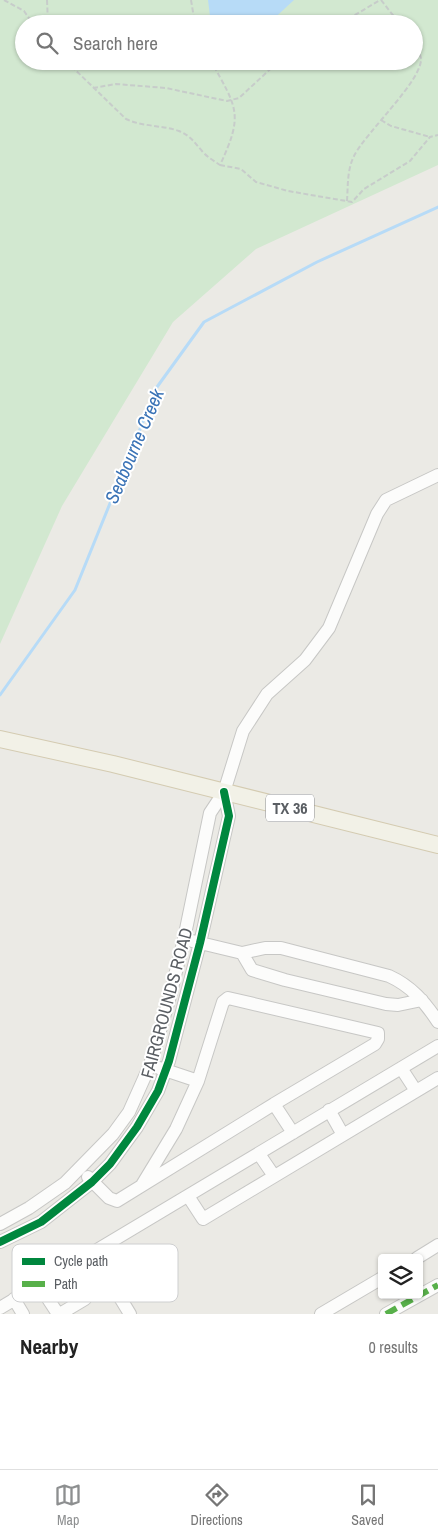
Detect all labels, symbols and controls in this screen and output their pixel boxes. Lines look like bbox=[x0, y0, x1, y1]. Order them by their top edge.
search box bbox=[15, 15, 423, 70]
icon: search bbox=[33, 29, 61, 57]
text: Search here bbox=[73, 30, 158, 56]
water label: Seabourne Creek bbox=[98, 384, 170, 507]
road number: TX 36 bbox=[266, 794, 314, 821]
street label: FAIRGROUNDS ROAD bbox=[134, 925, 199, 1081]
legend bbox=[12, 1244, 178, 1302]
text: Cycle path bbox=[54, 1252, 108, 1270]
map controls bbox=[378, 1254, 423, 1299]
button: layers bbox=[378, 1254, 423, 1299]
text: Path bbox=[54, 1275, 78, 1293]
text: Nearby bbox=[20, 1332, 78, 1361]
text: 0 results bbox=[368, 1336, 418, 1358]
tab: Map bbox=[54, 1481, 82, 1529]
tab: Directions bbox=[191, 1481, 243, 1529]
tab: Saved bbox=[351, 1481, 384, 1529]

